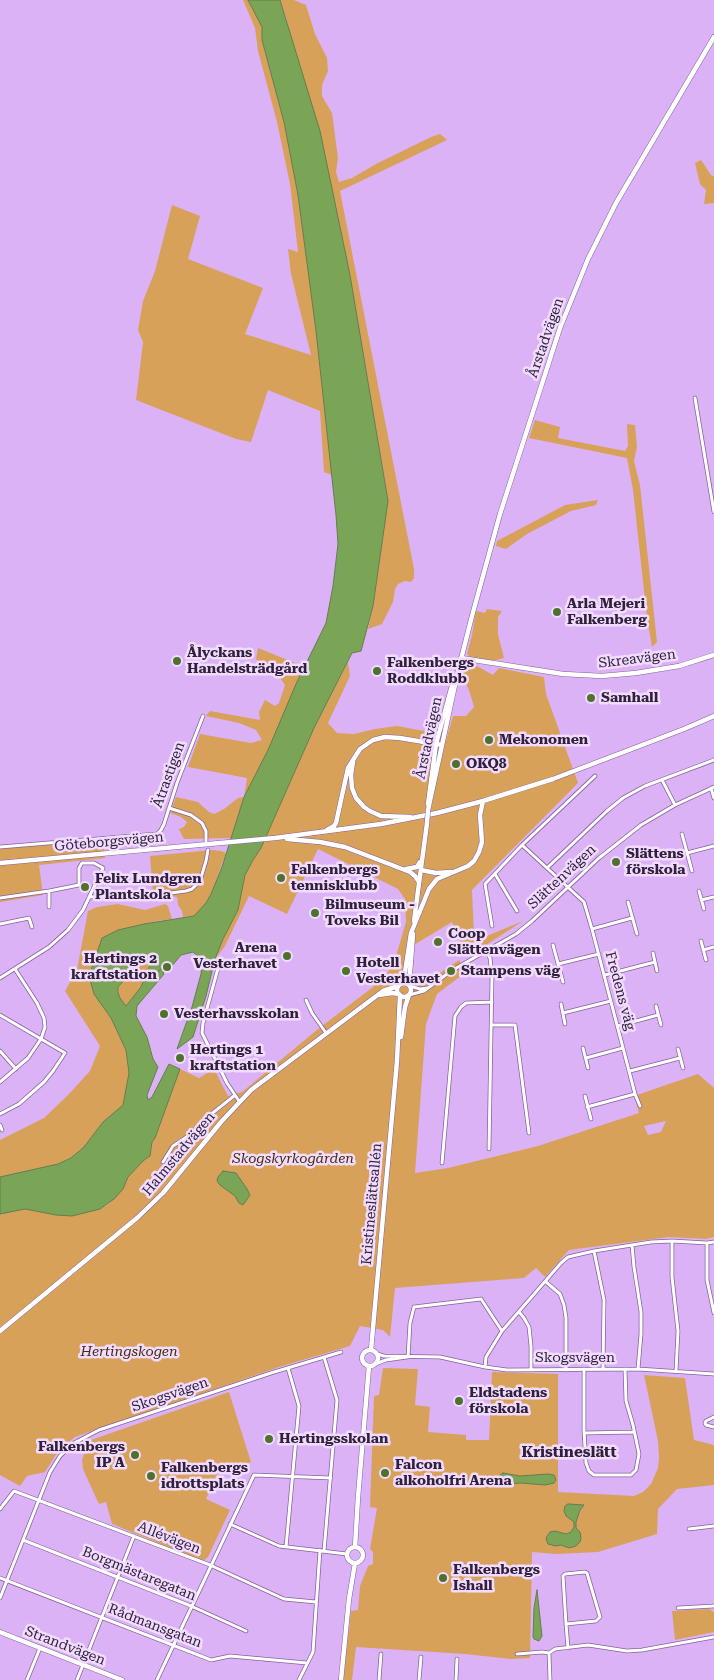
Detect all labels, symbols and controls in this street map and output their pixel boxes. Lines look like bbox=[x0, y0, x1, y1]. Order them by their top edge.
street label: Årstadvägen bbox=[524, 296, 568, 380]
place label: Arla Mejeri Falkenberg bbox=[567, 596, 647, 628]
marker: Arla Mejeri Falkenberg bbox=[551, 606, 563, 618]
place label: Ålyckans Handelsträdgård bbox=[187, 645, 307, 678]
street label: Skreavägen bbox=[597, 646, 677, 672]
marker: Ålyckans Handelsträdgård bbox=[171, 655, 183, 667]
place label: Falkenbergs Roddklubb bbox=[387, 655, 474, 688]
marker: Falkenbergs Roddklubb bbox=[371, 665, 383, 677]
place label: Samhall bbox=[601, 690, 658, 706]
marker: Samhall bbox=[585, 692, 597, 704]
street label: Årstadvägen bbox=[412, 695, 446, 781]
place label: Mekonomen bbox=[499, 732, 588, 748]
marker: Mekonomen bbox=[483, 734, 495, 746]
street label: Ätrastigen bbox=[149, 740, 189, 810]
place label: OKQ8 bbox=[466, 756, 507, 772]
marker: OKQ8 bbox=[450, 758, 462, 770]
street label: Göteborgsvägen bbox=[54, 829, 164, 855]
street label: Slättenvägen bbox=[524, 841, 600, 913]
place label: Slättens förskola bbox=[626, 846, 685, 879]
marker: Slättens förskola bbox=[610, 856, 622, 868]
place label: Falkenbergs tennisklubb bbox=[291, 862, 378, 894]
place label: Felix Lundgren Plantskola bbox=[95, 871, 202, 904]
marker: Falkenbergs tennisklubb bbox=[275, 872, 287, 884]
marker: Felix Lundgren Plantskola bbox=[79, 881, 91, 893]
place label: Bilmuseum - Toveks Bil bbox=[325, 897, 415, 930]
marker: Bilmuseum - Toveks Bil bbox=[309, 907, 321, 919]
place label: Coop Slättenvägen bbox=[448, 926, 541, 959]
marker: Coop Slättenvägen bbox=[432, 936, 444, 948]
place label: Arena Vesterhavet bbox=[193, 940, 277, 972]
marker: Arena Vesterhavet bbox=[281, 950, 293, 962]
street label: Fredens väg bbox=[601, 950, 639, 1032]
place label: Hertings 2 kraftstation bbox=[71, 951, 157, 984]
place label: Hotell Vesterhavet bbox=[356, 955, 440, 988]
marker: Hertings 2 kraftstation bbox=[161, 961, 173, 973]
place label: Stampens väg bbox=[461, 963, 560, 979]
marker: Hotell Vesterhavet bbox=[340, 965, 352, 977]
marker: Stampens väg bbox=[445, 965, 457, 977]
place label: Vesterhavsskolan bbox=[174, 1006, 299, 1022]
marker: Vesterhavsskolan bbox=[158, 1008, 170, 1020]
place label: Hertings 1 kraftstation bbox=[190, 1042, 276, 1074]
marker: Hertings 1 kraftstation bbox=[174, 1052, 186, 1064]
street label: Halmstadvägen bbox=[139, 1109, 219, 1199]
street label: Kristineslättsallén bbox=[358, 1142, 386, 1266]
park label: Skogskyrkogården bbox=[232, 1151, 354, 1167]
park label: Hertingskogen bbox=[80, 1344, 178, 1360]
street label: Skogsvägen bbox=[535, 1350, 615, 1366]
street label: Skogsvägen bbox=[130, 1374, 210, 1416]
place label: Eldstadens förskola bbox=[469, 1385, 547, 1418]
marker: Eldstadens förskola bbox=[453, 1395, 465, 1407]
place label: Hertingsskolan bbox=[279, 1431, 388, 1447]
marker: Hertingsskolan bbox=[263, 1433, 275, 1445]
place label: Falkenbergs IP A bbox=[38, 1439, 125, 1471]
district label: Kristineslätt bbox=[521, 1444, 617, 1462]
marker: Falkenbergs IP A bbox=[129, 1449, 141, 1461]
place label: Falcon alkoholfri Arena bbox=[395, 1457, 512, 1490]
place label: Falkenbergs idrottsplats bbox=[161, 1460, 248, 1492]
marker: Falcon alkoholfri Arena bbox=[379, 1467, 391, 1479]
marker: Falkenbergs idrottsplats bbox=[145, 1470, 157, 1482]
street label: Allévägen bbox=[135, 1518, 203, 1558]
street label: Borgmästaregatan bbox=[80, 1543, 198, 1605]
place label: Falkenbergs Ishall bbox=[453, 1562, 540, 1594]
marker: Falkenbergs Ishall bbox=[437, 1572, 449, 1584]
street label: Rådmansgatan bbox=[106, 1600, 204, 1652]
street label: Strandvägen bbox=[22, 1623, 108, 1669]

